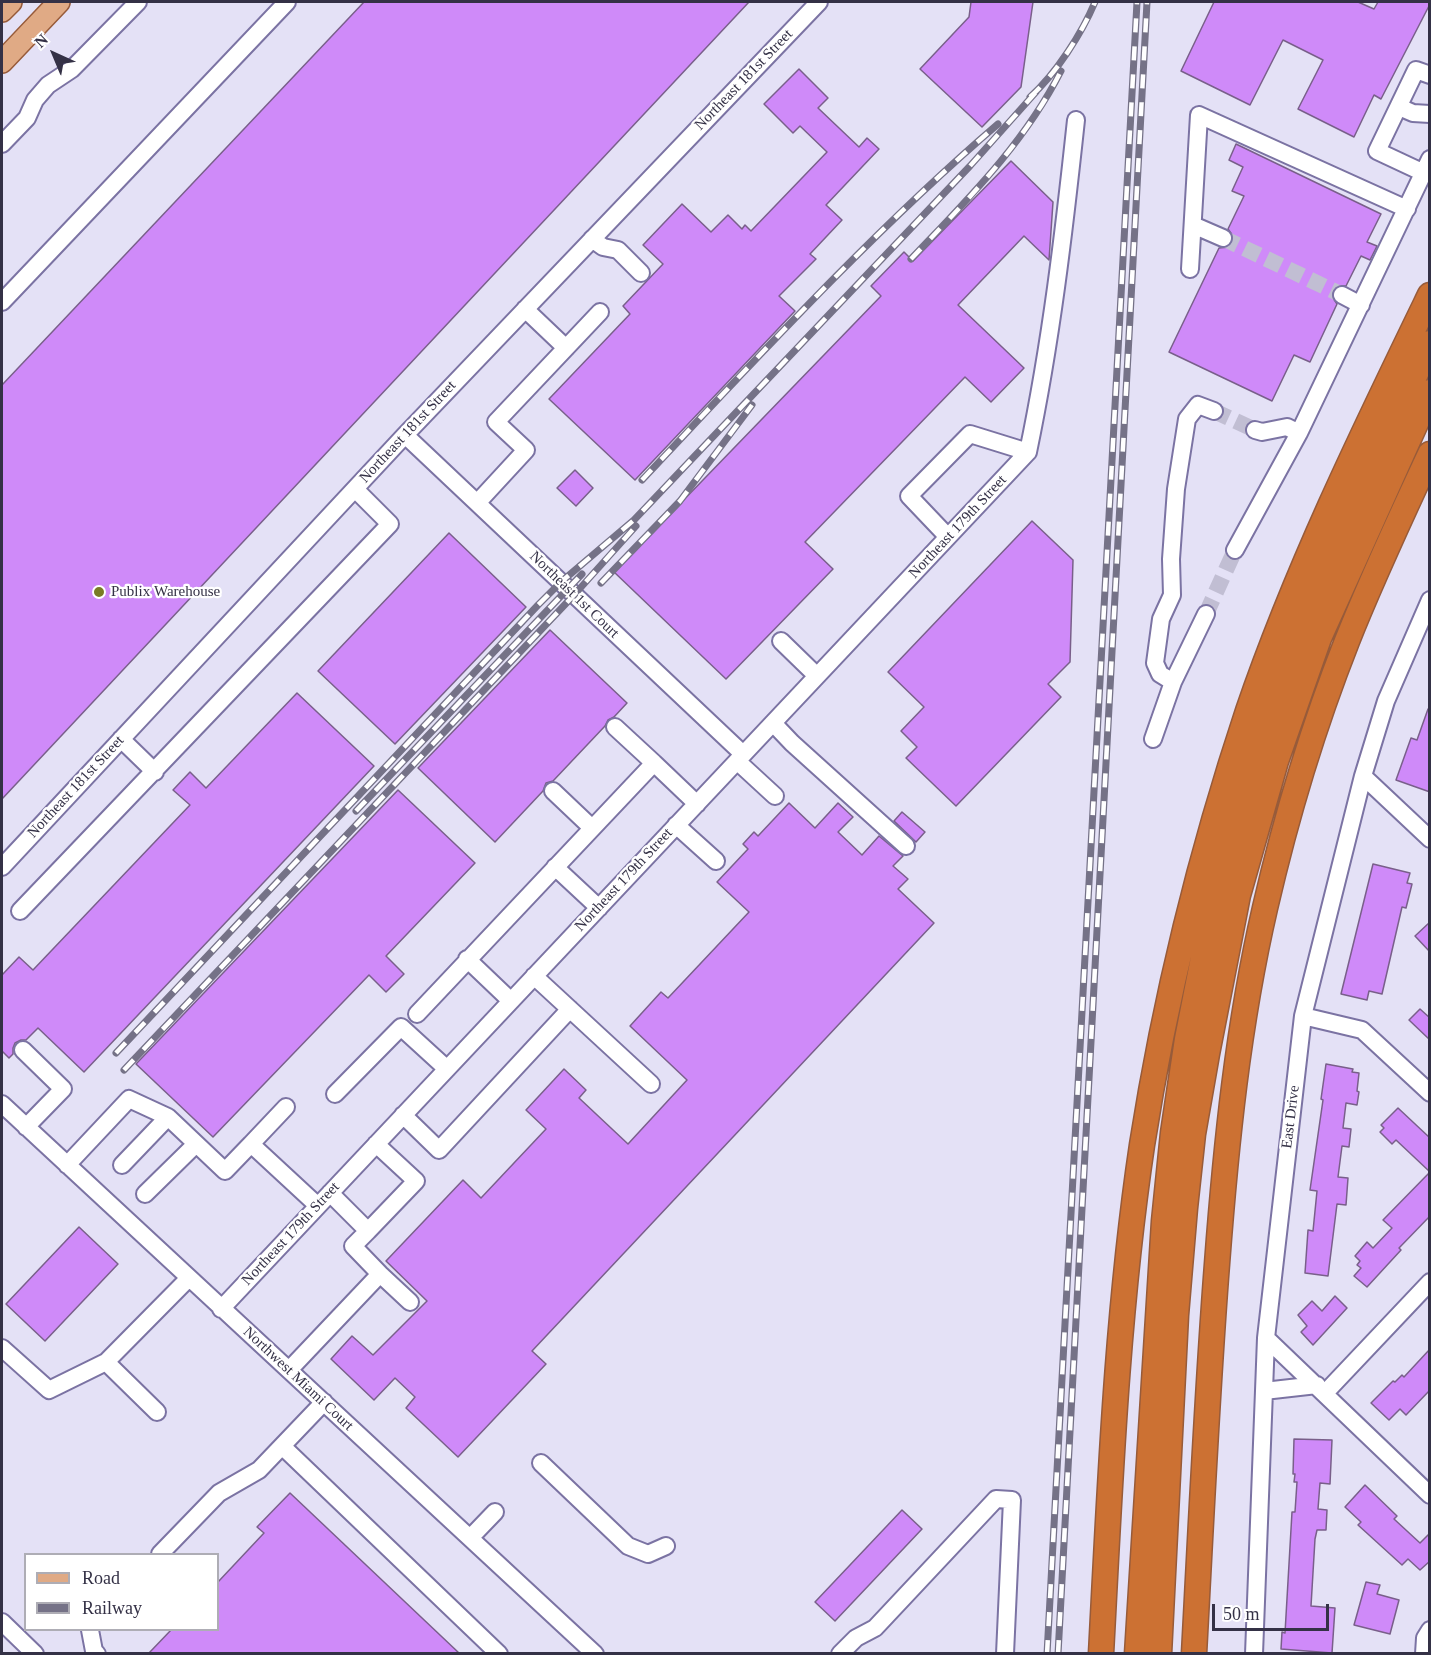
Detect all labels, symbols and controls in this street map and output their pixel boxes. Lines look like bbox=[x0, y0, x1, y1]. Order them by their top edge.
north arrow bbox=[24, 24, 84, 84]
street label: Northeast 181st Street bbox=[691, 26, 797, 134]
text: N bbox=[31, 31, 51, 51]
street label: Northeast 181st Street bbox=[356, 377, 460, 487]
street label: Northeast 179th Street bbox=[905, 472, 1011, 582]
street label: Northeast 1st Court bbox=[525, 548, 623, 642]
place label: Publix Warehouse bbox=[111, 583, 220, 601]
marker: Publix Warehouse bbox=[92, 585, 106, 599]
street label: Northeast 181st Street bbox=[24, 732, 128, 842]
street label: Northeast 179th Street bbox=[571, 825, 677, 935]
street label: East Drive bbox=[1278, 1084, 1304, 1150]
street label: Northeast 179th Street bbox=[238, 1179, 344, 1289]
street label: Northwest Miami Court bbox=[239, 1323, 357, 1435]
legend bbox=[24, 1553, 219, 1631]
text: Road bbox=[82, 1568, 120, 1588]
scale bar bbox=[1215, 1592, 1332, 1630]
text: Railway bbox=[82, 1598, 142, 1618]
text: 50 m bbox=[1223, 1604, 1260, 1624]

